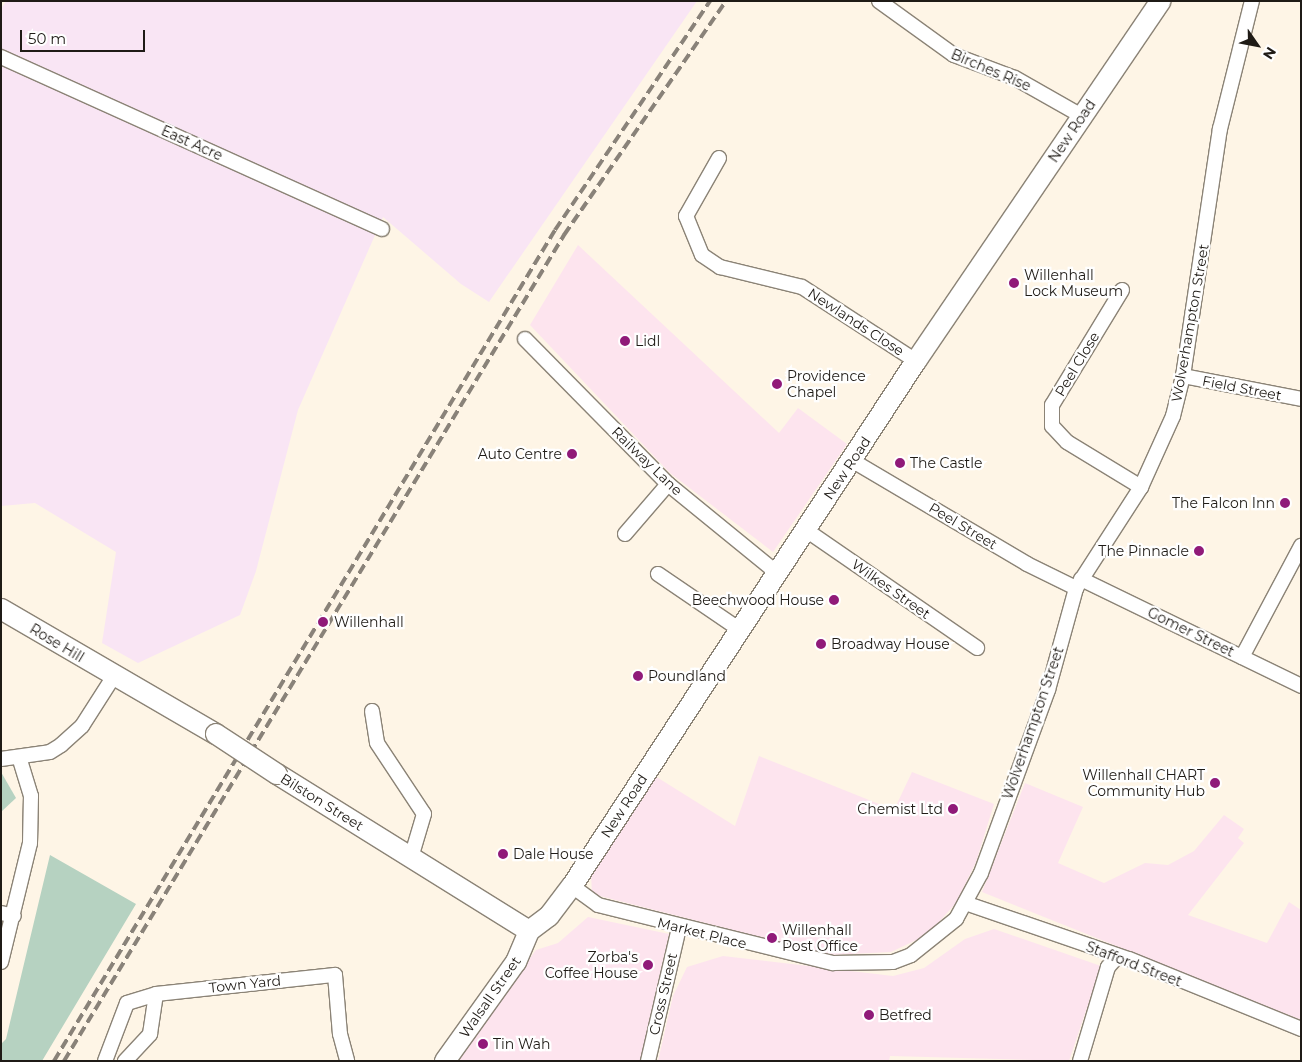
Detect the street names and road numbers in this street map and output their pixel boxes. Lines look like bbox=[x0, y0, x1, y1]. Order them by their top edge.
street label: Birches Rise bbox=[949, 46, 1033, 94]
street label: New Road bbox=[1045, 96, 1099, 166]
street label: East Acre bbox=[159, 122, 225, 164]
street label: Wolverhampton Street bbox=[1168, 243, 1212, 403]
street label: Newlands Close bbox=[805, 285, 907, 359]
street label: Peel Close bbox=[1051, 329, 1103, 399]
street label: Field Street bbox=[1201, 372, 1283, 404]
street label: Railway Lane bbox=[608, 423, 686, 499]
street label: New Road bbox=[820, 433, 874, 503]
street label: Peel Street bbox=[926, 499, 1000, 553]
street label: Wilkes Street bbox=[848, 556, 934, 622]
street label: Gomer Street bbox=[1145, 604, 1237, 660]
street label: Rose Hill bbox=[27, 620, 87, 666]
street label: Wolverhampton Street bbox=[999, 644, 1067, 802]
street label: Bilston Street bbox=[277, 770, 367, 834]
street label: New Road bbox=[597, 771, 651, 841]
street label: Market Place bbox=[656, 914, 748, 952]
street label: Stafford Street bbox=[1084, 938, 1184, 990]
street label: Cross Street bbox=[645, 951, 681, 1037]
street label: Walsall Street bbox=[456, 953, 524, 1041]
street label: Town Yard bbox=[208, 972, 282, 996]

